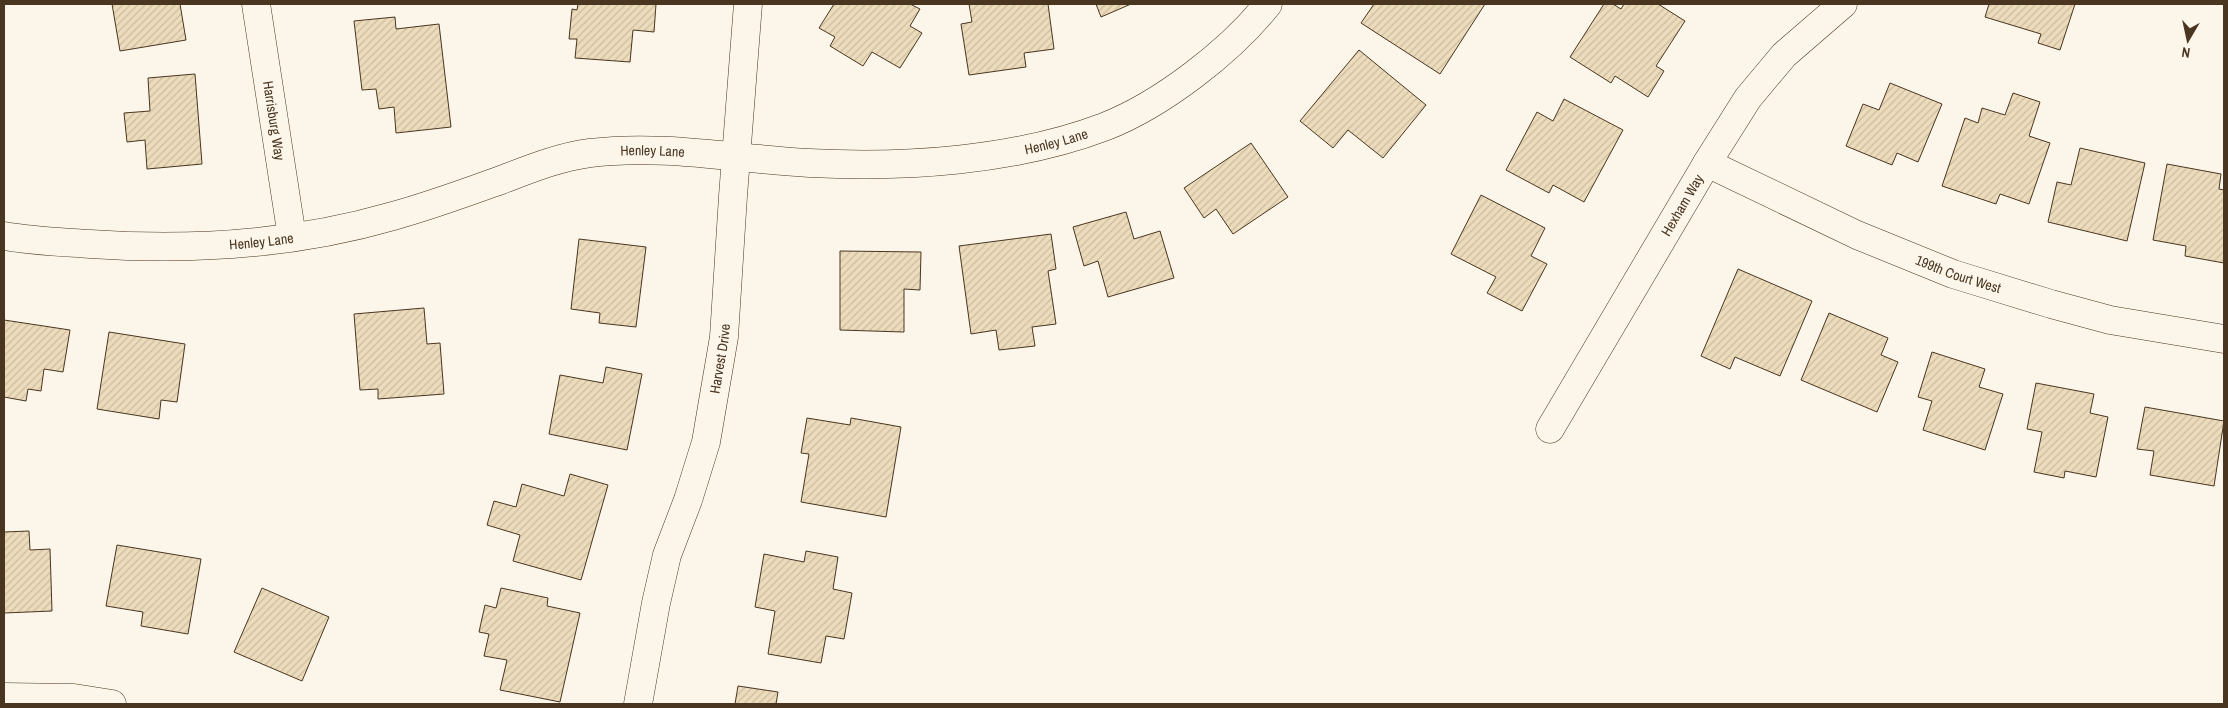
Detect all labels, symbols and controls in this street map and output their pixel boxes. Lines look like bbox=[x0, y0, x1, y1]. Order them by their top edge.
north arrow bbox=[2163, 15, 2213, 65]
text: N bbox=[2180, 43, 2191, 62]
street label: Harrisburg Way bbox=[259, 80, 289, 162]
street label: Henley Lane bbox=[1023, 124, 1090, 158]
street label: Henley Lane bbox=[620, 141, 685, 161]
street label: Hexham Way bbox=[1657, 171, 1707, 239]
street label: Henley Lane bbox=[229, 229, 295, 254]
street label: 199th Court West bbox=[1913, 251, 2003, 297]
street label: Harvest Drive bbox=[705, 323, 734, 395]

